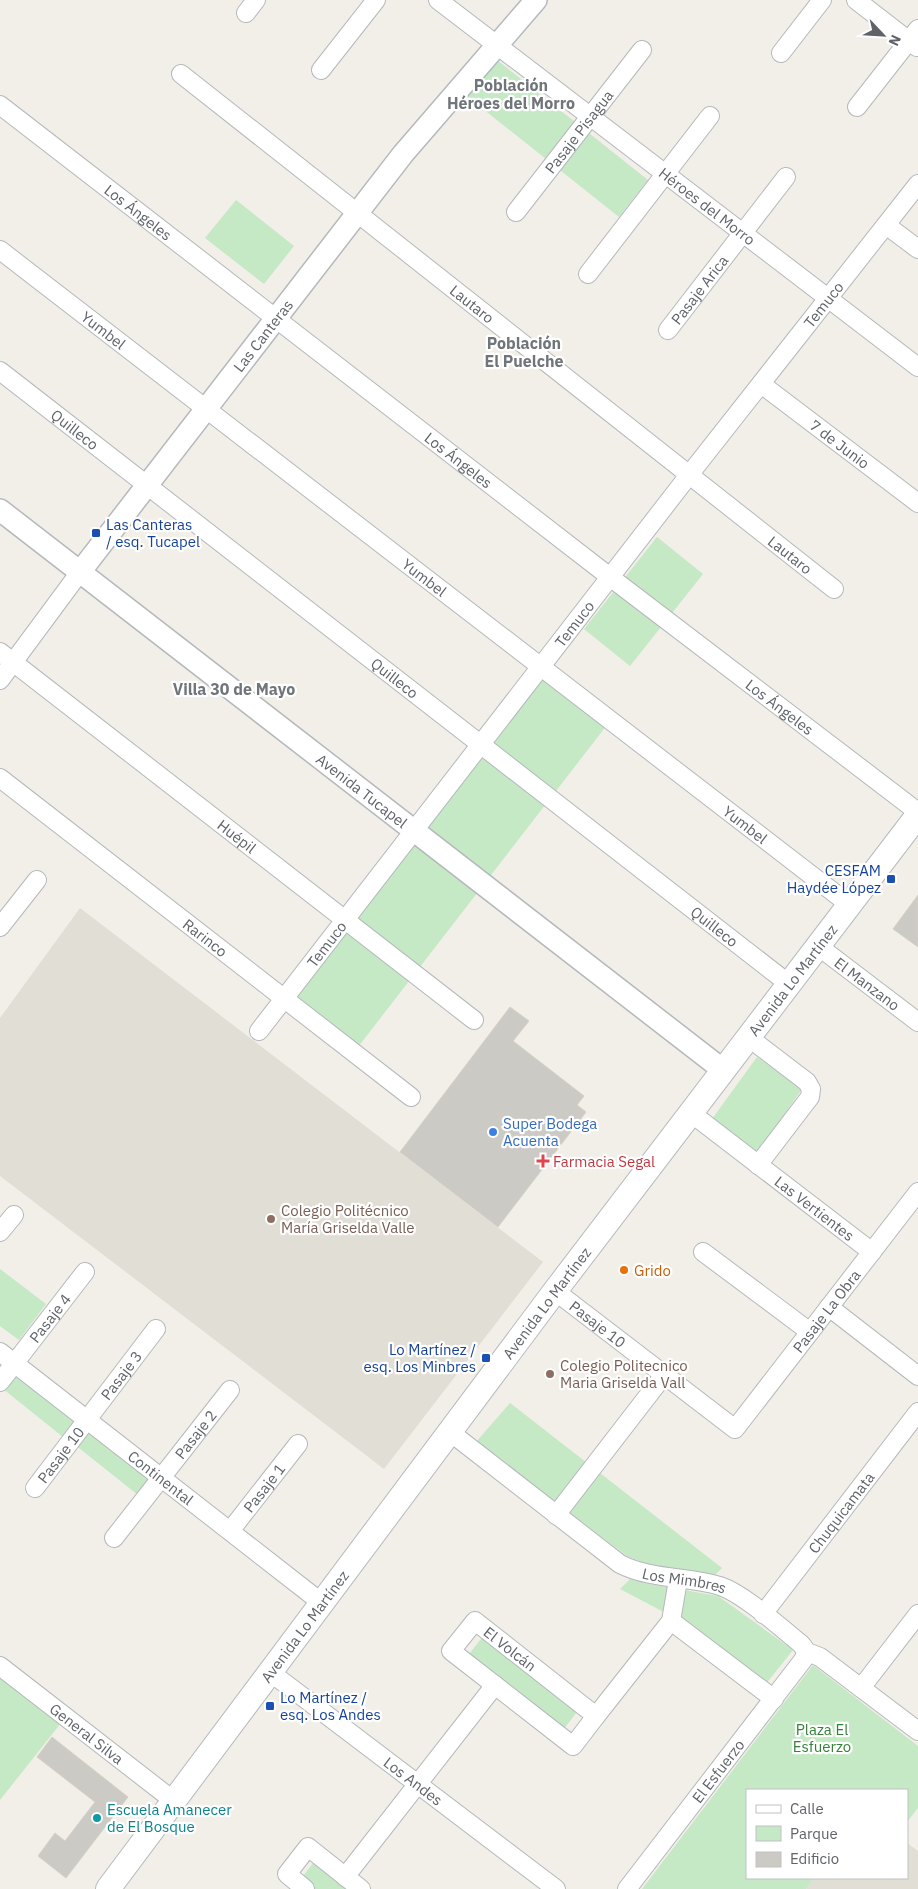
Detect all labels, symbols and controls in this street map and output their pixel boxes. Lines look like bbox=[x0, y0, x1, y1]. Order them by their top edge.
north arrow bbox=[858, 10, 908, 60]
text: N bbox=[884, 32, 905, 49]
district label: Población Héroes del Morro bbox=[447, 75, 575, 113]
street label: Pasaje Pisagua bbox=[540, 86, 617, 177]
street label: Héroes del Morro bbox=[655, 163, 759, 249]
street label: Los Ángeles bbox=[101, 180, 176, 244]
street label: Pasaje Arica bbox=[666, 251, 732, 328]
street label: Temuco bbox=[799, 278, 847, 331]
street label: Lautaro bbox=[446, 280, 498, 327]
street label: Las Canteras bbox=[229, 295, 297, 375]
street label: Yumbel bbox=[78, 307, 130, 353]
district label: Población El Puelche bbox=[484, 333, 564, 371]
street label: Quilleco bbox=[47, 405, 103, 454]
street label: 7 de Junio bbox=[806, 415, 874, 472]
street label: Los Ángeles bbox=[421, 428, 496, 492]
place label: Las Canteras / esq. Tucapel bbox=[106, 515, 200, 551]
marker: Las Canteras / esq. Tucapel bbox=[90, 527, 102, 539]
street label: Lautaro bbox=[764, 531, 816, 578]
street label: Yumbel bbox=[399, 554, 451, 600]
street label: Temuco bbox=[550, 597, 598, 651]
street label: Quilleco bbox=[367, 653, 422, 702]
street label: Los Ángeles bbox=[742, 675, 818, 739]
district label: Villa 30 de Mayo bbox=[173, 679, 295, 699]
street label: Avenida Tucapel bbox=[313, 749, 412, 832]
street label: Yumbel bbox=[719, 801, 771, 848]
street label: Huépil bbox=[214, 815, 260, 857]
place label: CESFAM Haydée López bbox=[787, 861, 881, 897]
marker: CESFAM Haydée López bbox=[885, 873, 897, 885]
street label: Quilleco bbox=[687, 902, 742, 951]
street label: Rarinco bbox=[179, 914, 231, 961]
street label: Temuco bbox=[302, 917, 350, 971]
street label: Avenida Lo Martínez bbox=[744, 920, 841, 1039]
street label: El Manzano bbox=[831, 953, 904, 1014]
place label: Super Bodega Acuenta bbox=[503, 1114, 597, 1150]
marker: Super Bodega Acuenta bbox=[487, 1126, 499, 1138]
place label: Farmacia Segal bbox=[553, 1152, 655, 1171]
marker: Farmacia Segal bbox=[537, 1155, 549, 1167]
street label: Las Vertientes bbox=[771, 1171, 858, 1245]
place label: Colegio Politécnico María Griselda Valle bbox=[281, 1201, 415, 1237]
marker: Colegio Politécnico María Griselda Valle bbox=[265, 1213, 277, 1225]
street label: Avenida Lo Martínez bbox=[498, 1243, 595, 1363]
place label: Grido bbox=[634, 1261, 671, 1280]
marker: Grido bbox=[618, 1264, 630, 1276]
street label: Pasaje La Obra bbox=[788, 1266, 864, 1356]
street label: Pasaje 4 bbox=[25, 1290, 74, 1346]
street label: Pasaje 10 bbox=[566, 1296, 630, 1351]
place label: Lo Martínez / esq. Los Minbres bbox=[363, 1340, 476, 1376]
street label: Pasaje 3 bbox=[96, 1347, 146, 1403]
marker: Lo Martínez / esq. Los Minbres bbox=[480, 1352, 492, 1364]
place label: Colegio Politecnico Maria Griselda Vall bbox=[560, 1356, 688, 1392]
marker: Colegio Politecnico Maria Griselda Vall bbox=[544, 1368, 556, 1380]
street label: Pasaje 2 bbox=[170, 1406, 220, 1462]
street label: Pasaje 10 bbox=[33, 1423, 88, 1487]
street label: Continental bbox=[124, 1446, 197, 1509]
street label: Pasaje 1 bbox=[239, 1459, 289, 1516]
street label: Chuquicamata bbox=[804, 1468, 878, 1557]
street label: Los Mimbres bbox=[640, 1563, 730, 1597]
street label: Avenida Lo Martínez bbox=[256, 1566, 352, 1686]
street label: El Volcán bbox=[480, 1623, 540, 1675]
place label: Lo Martínez / esq. Los Andes bbox=[280, 1688, 381, 1724]
street label: General Silva bbox=[46, 1699, 128, 1768]
marker: Lo Martínez / esq. Los Andes bbox=[264, 1700, 276, 1712]
park label: Plaza El Esfuerzo bbox=[793, 1720, 851, 1756]
street label: El Esfuerzo bbox=[687, 1735, 748, 1806]
street label: Los Andes bbox=[380, 1752, 447, 1809]
legend bbox=[746, 1789, 908, 1879]
text: Calle bbox=[790, 1799, 824, 1818]
place label: Escuela Amanecer de El Bosque bbox=[107, 1800, 232, 1836]
marker: Escuela Amanecer de El Bosque bbox=[91, 1812, 103, 1824]
text: Parque bbox=[790, 1824, 838, 1843]
text: Edificio bbox=[790, 1849, 839, 1868]

